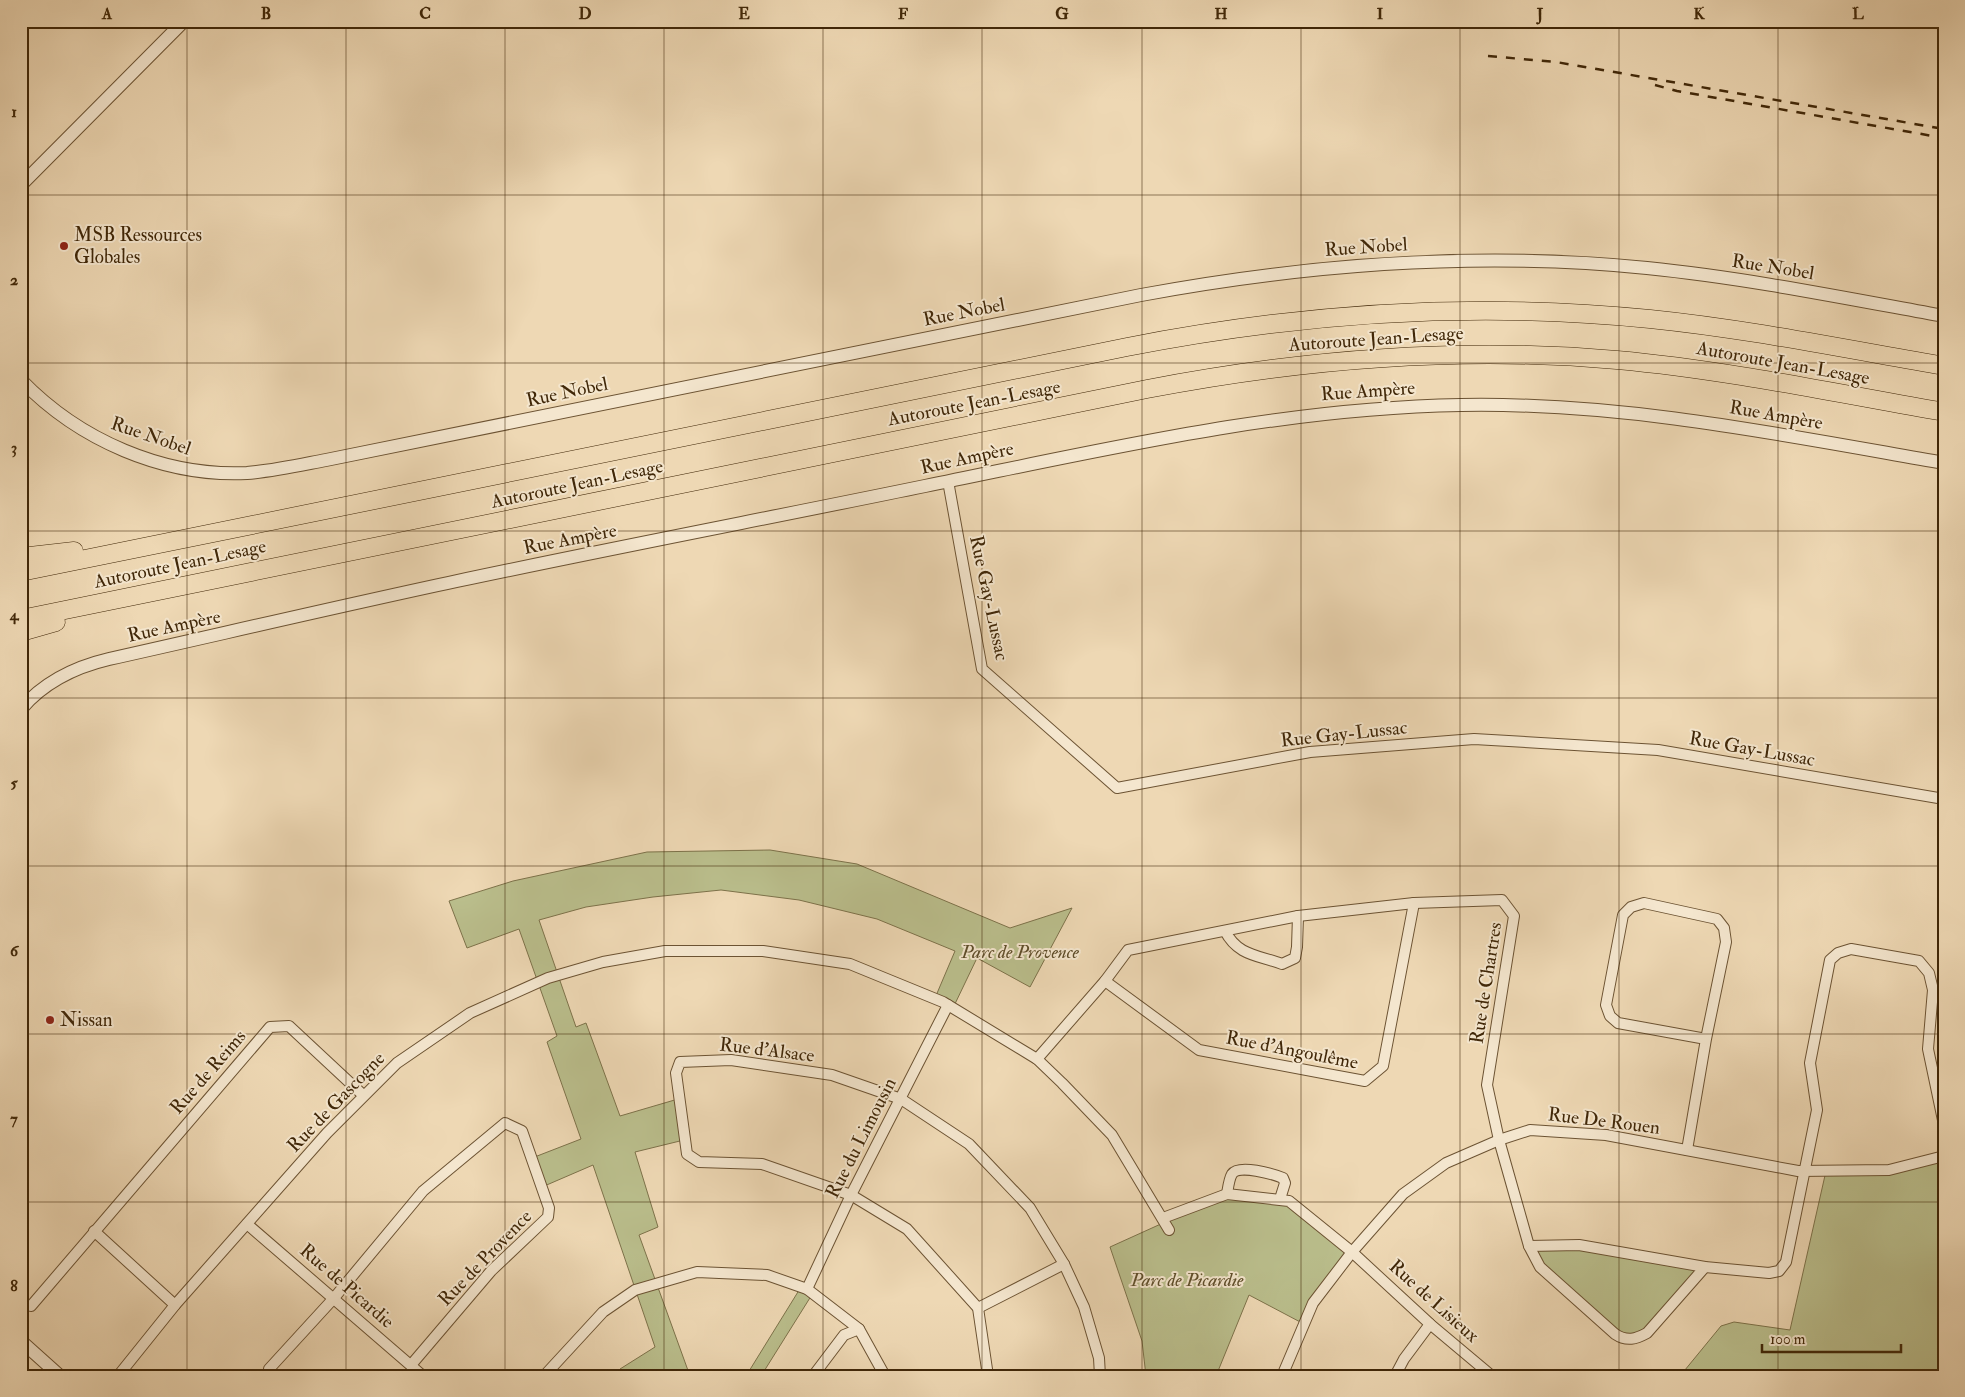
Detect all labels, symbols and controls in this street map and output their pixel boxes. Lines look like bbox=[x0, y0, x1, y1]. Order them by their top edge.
text: A bbox=[101, 4, 113, 24]
text: B bbox=[261, 4, 271, 24]
text: C bbox=[419, 4, 431, 24]
text: D bbox=[578, 4, 592, 24]
text: E bbox=[738, 4, 750, 24]
text: F bbox=[898, 4, 908, 24]
text: G bbox=[1055, 4, 1069, 24]
text: H bbox=[1214, 4, 1228, 24]
text: I bbox=[1377, 4, 1384, 24]
text: J bbox=[1536, 4, 1544, 25]
text: K bbox=[1693, 4, 1705, 24]
text: L bbox=[1852, 4, 1864, 24]
text: 1 bbox=[11, 102, 17, 122]
place label: MSB Ressources Globales bbox=[74, 223, 202, 269]
street label: Rue Nobel bbox=[1324, 232, 1408, 262]
marker: MSB Ressources Globales bbox=[58, 240, 70, 252]
street label: Rue Nobel bbox=[1730, 249, 1816, 285]
text: 2 bbox=[10, 270, 18, 290]
street label: Rue Nobel bbox=[921, 292, 1007, 332]
street label: Autoroute Jean-Lesage bbox=[1287, 321, 1464, 357]
street label: Autoroute Jean-Lesage bbox=[1694, 336, 1871, 390]
street label: Rue Nobel bbox=[524, 372, 610, 412]
street label: Autoroute Jean-Lesage bbox=[885, 374, 1062, 432]
street label: Rue Ampère bbox=[1320, 376, 1416, 407]
street label: Rue Ampère bbox=[1727, 395, 1825, 436]
street label: Rue Nobel bbox=[108, 411, 194, 461]
street label: Rue Ampère bbox=[918, 436, 1016, 481]
text: 3 bbox=[11, 438, 17, 458]
street label: Autoroute Jean-Lesage bbox=[488, 454, 665, 514]
street label: Rue Ampère bbox=[521, 518, 619, 561]
street label: Rue Gay-Lussac bbox=[964, 533, 1014, 663]
street label: Autoroute Jean-Lesage bbox=[91, 534, 268, 594]
street label: Rue Ampère bbox=[125, 604, 223, 649]
text: 4 bbox=[9, 605, 20, 625]
street label: Rue Gay-Lussac bbox=[1279, 715, 1409, 753]
street label: Rue Gay-Lussac bbox=[1687, 726, 1817, 772]
text: 5 bbox=[10, 773, 18, 793]
street label: Rue de Chartres bbox=[1465, 920, 1507, 1046]
park label: Parc de Provence bbox=[960, 940, 1080, 964]
text: 6 bbox=[10, 941, 20, 961]
place label: Nissan bbox=[60, 1008, 113, 1032]
marker: Nissan bbox=[44, 1014, 56, 1026]
street label: Rue de Reims bbox=[165, 1025, 251, 1119]
street label: Rue d'Angoulême bbox=[1224, 1025, 1360, 1075]
street label: Rue d'Alsace bbox=[718, 1032, 816, 1068]
street label: Rue de Gascogne bbox=[282, 1047, 390, 1157]
street label: Rue du Limousin bbox=[820, 1073, 902, 1202]
street label: Rue De Rouen bbox=[1547, 1102, 1662, 1140]
text: 7 bbox=[10, 1109, 18, 1129]
street label: Rue de Provence bbox=[433, 1205, 537, 1311]
street label: Rue de Picardie bbox=[295, 1239, 399, 1334]
street label: Rue de Lisieux bbox=[1384, 1254, 1484, 1348]
park label: Parc de Picardie bbox=[1130, 1268, 1244, 1292]
text: 8 bbox=[10, 1276, 18, 1296]
scale bar bbox=[1762, 1322, 1901, 1354]
text: 100 m bbox=[1770, 1330, 1806, 1349]

